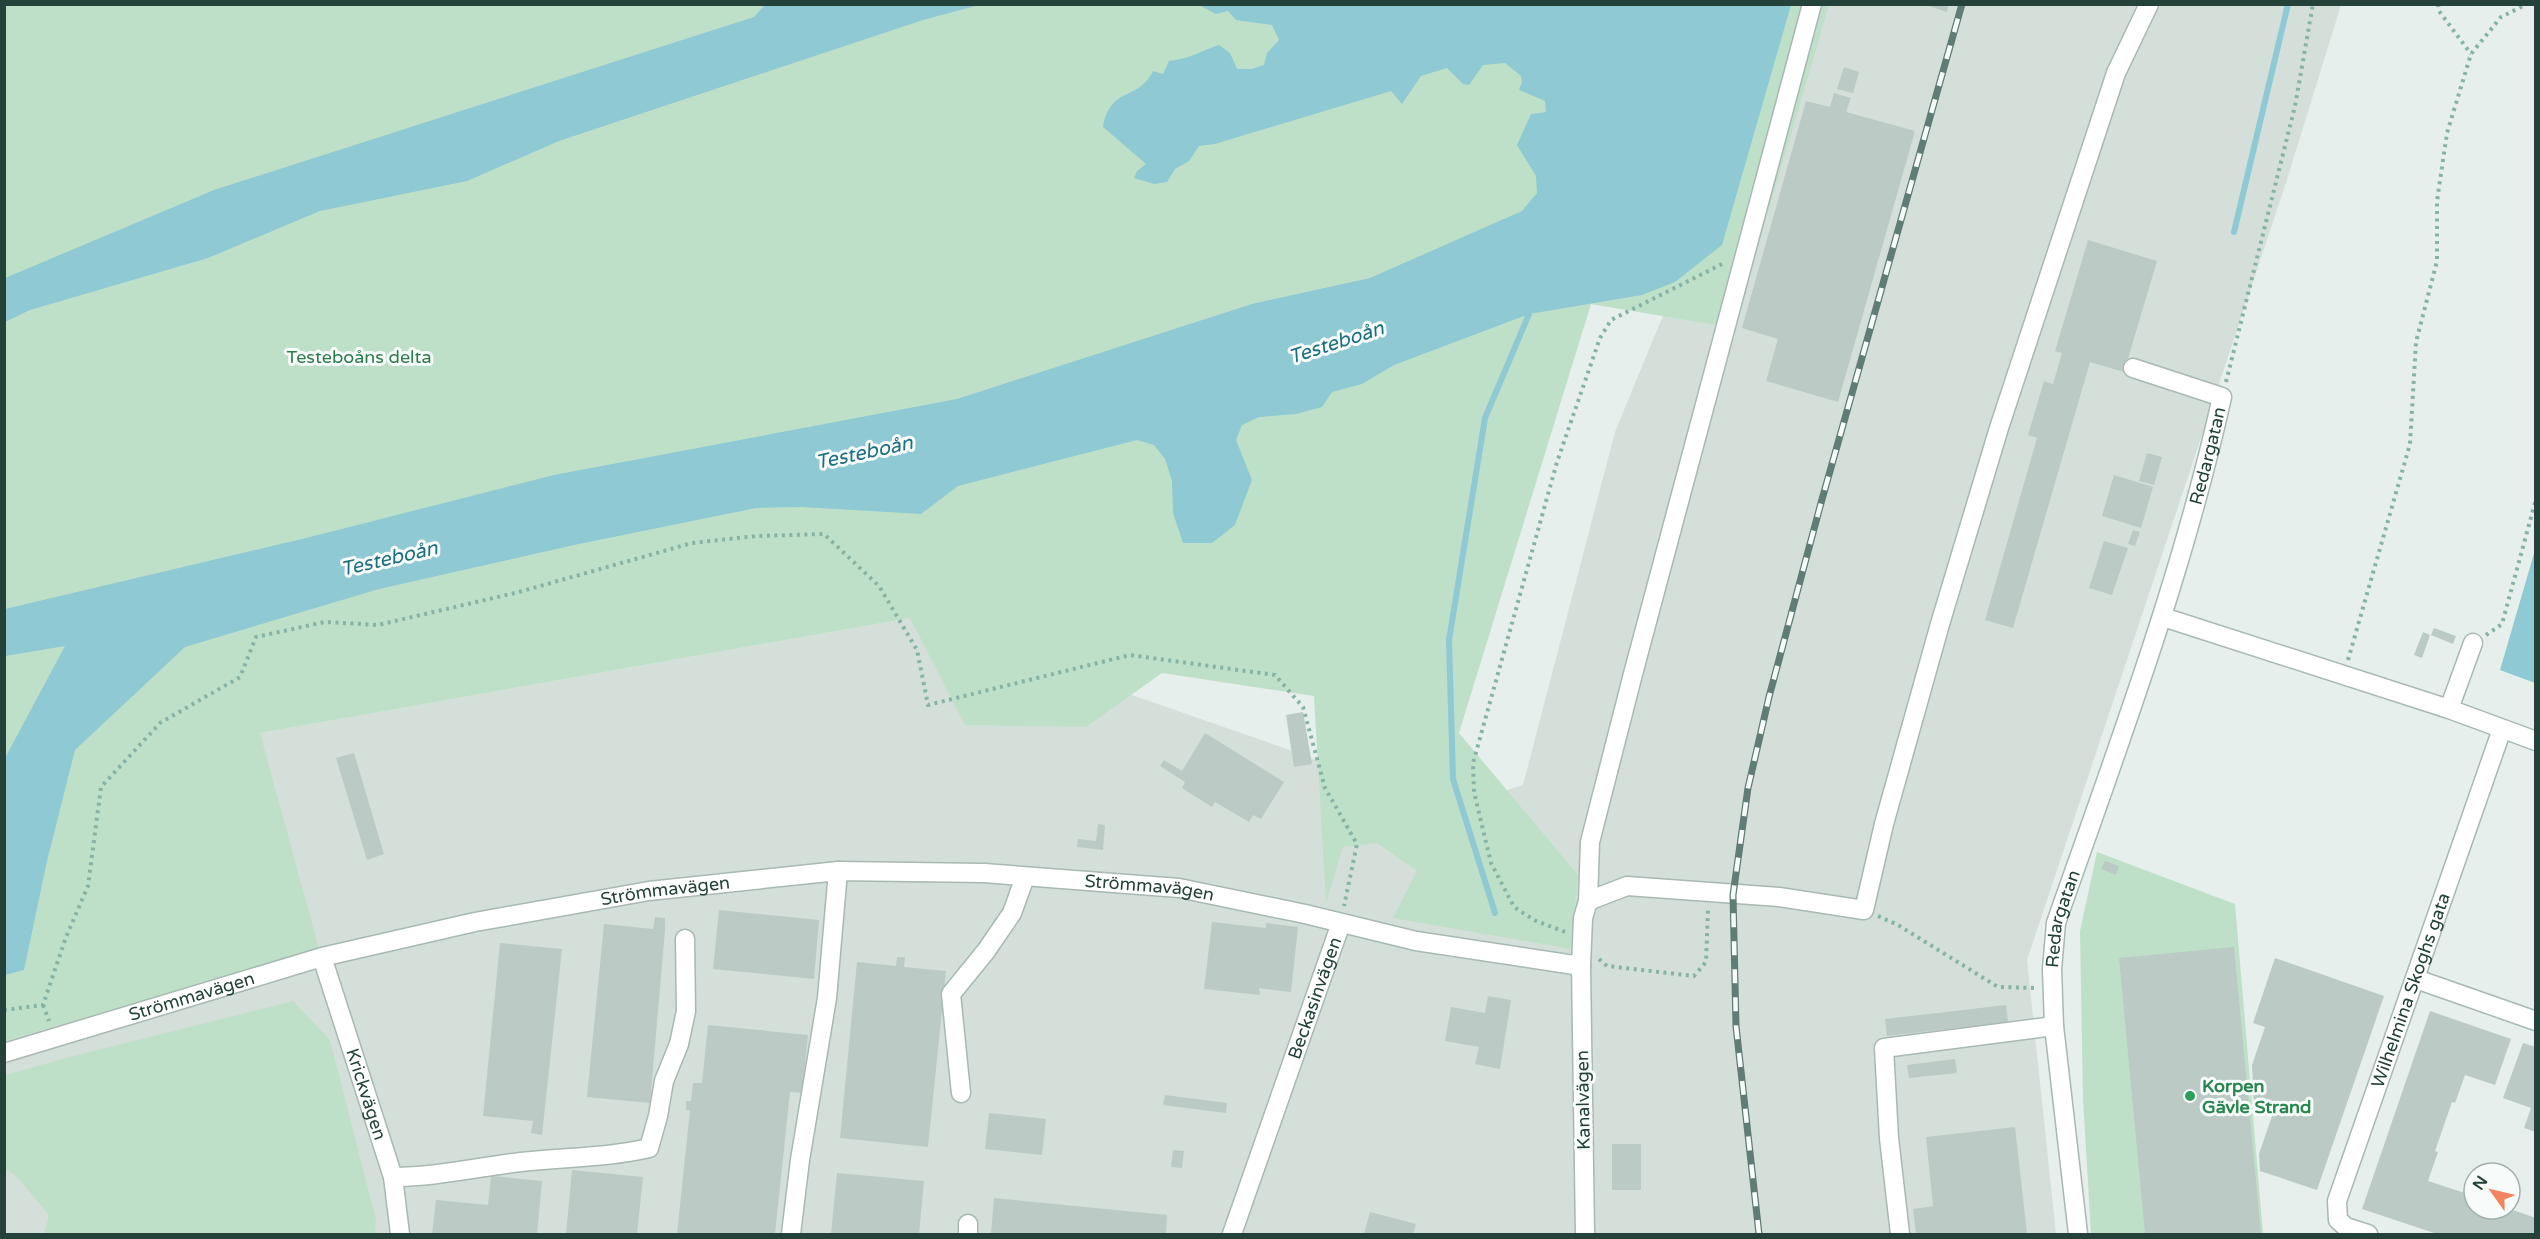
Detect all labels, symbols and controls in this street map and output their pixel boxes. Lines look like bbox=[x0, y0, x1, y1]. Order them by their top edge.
water label: Testeboån bbox=[1286, 316, 1388, 370]
park label: Testeboåns delta bbox=[286, 346, 432, 368]
street label: Redargatan bbox=[2185, 405, 2230, 507]
water label: Testeboån bbox=[813, 431, 916, 475]
water label: Testeboån bbox=[338, 536, 441, 582]
street label: Redargatan bbox=[2041, 867, 2085, 969]
street label: Strömmavägen bbox=[1084, 870, 1216, 906]
street label: Strömmavägen bbox=[599, 872, 731, 910]
street label: Wilhelmina Skoghs gata bbox=[2366, 890, 2455, 1091]
street label: Beckasinvägen bbox=[1283, 934, 1346, 1062]
street label: Strömmavägen bbox=[126, 967, 257, 1026]
street label: Krickvägen bbox=[341, 1045, 391, 1143]
street label: Kanalvägen bbox=[1571, 1050, 1595, 1150]
place label: Korpen Gävle Strand bbox=[2202, 1075, 2311, 1118]
marker: Korpen Gävle Strand bbox=[2183, 1089, 2197, 1103]
north arrow bbox=[2462, 1161, 2522, 1221]
text: N bbox=[2469, 1172, 2492, 1194]

